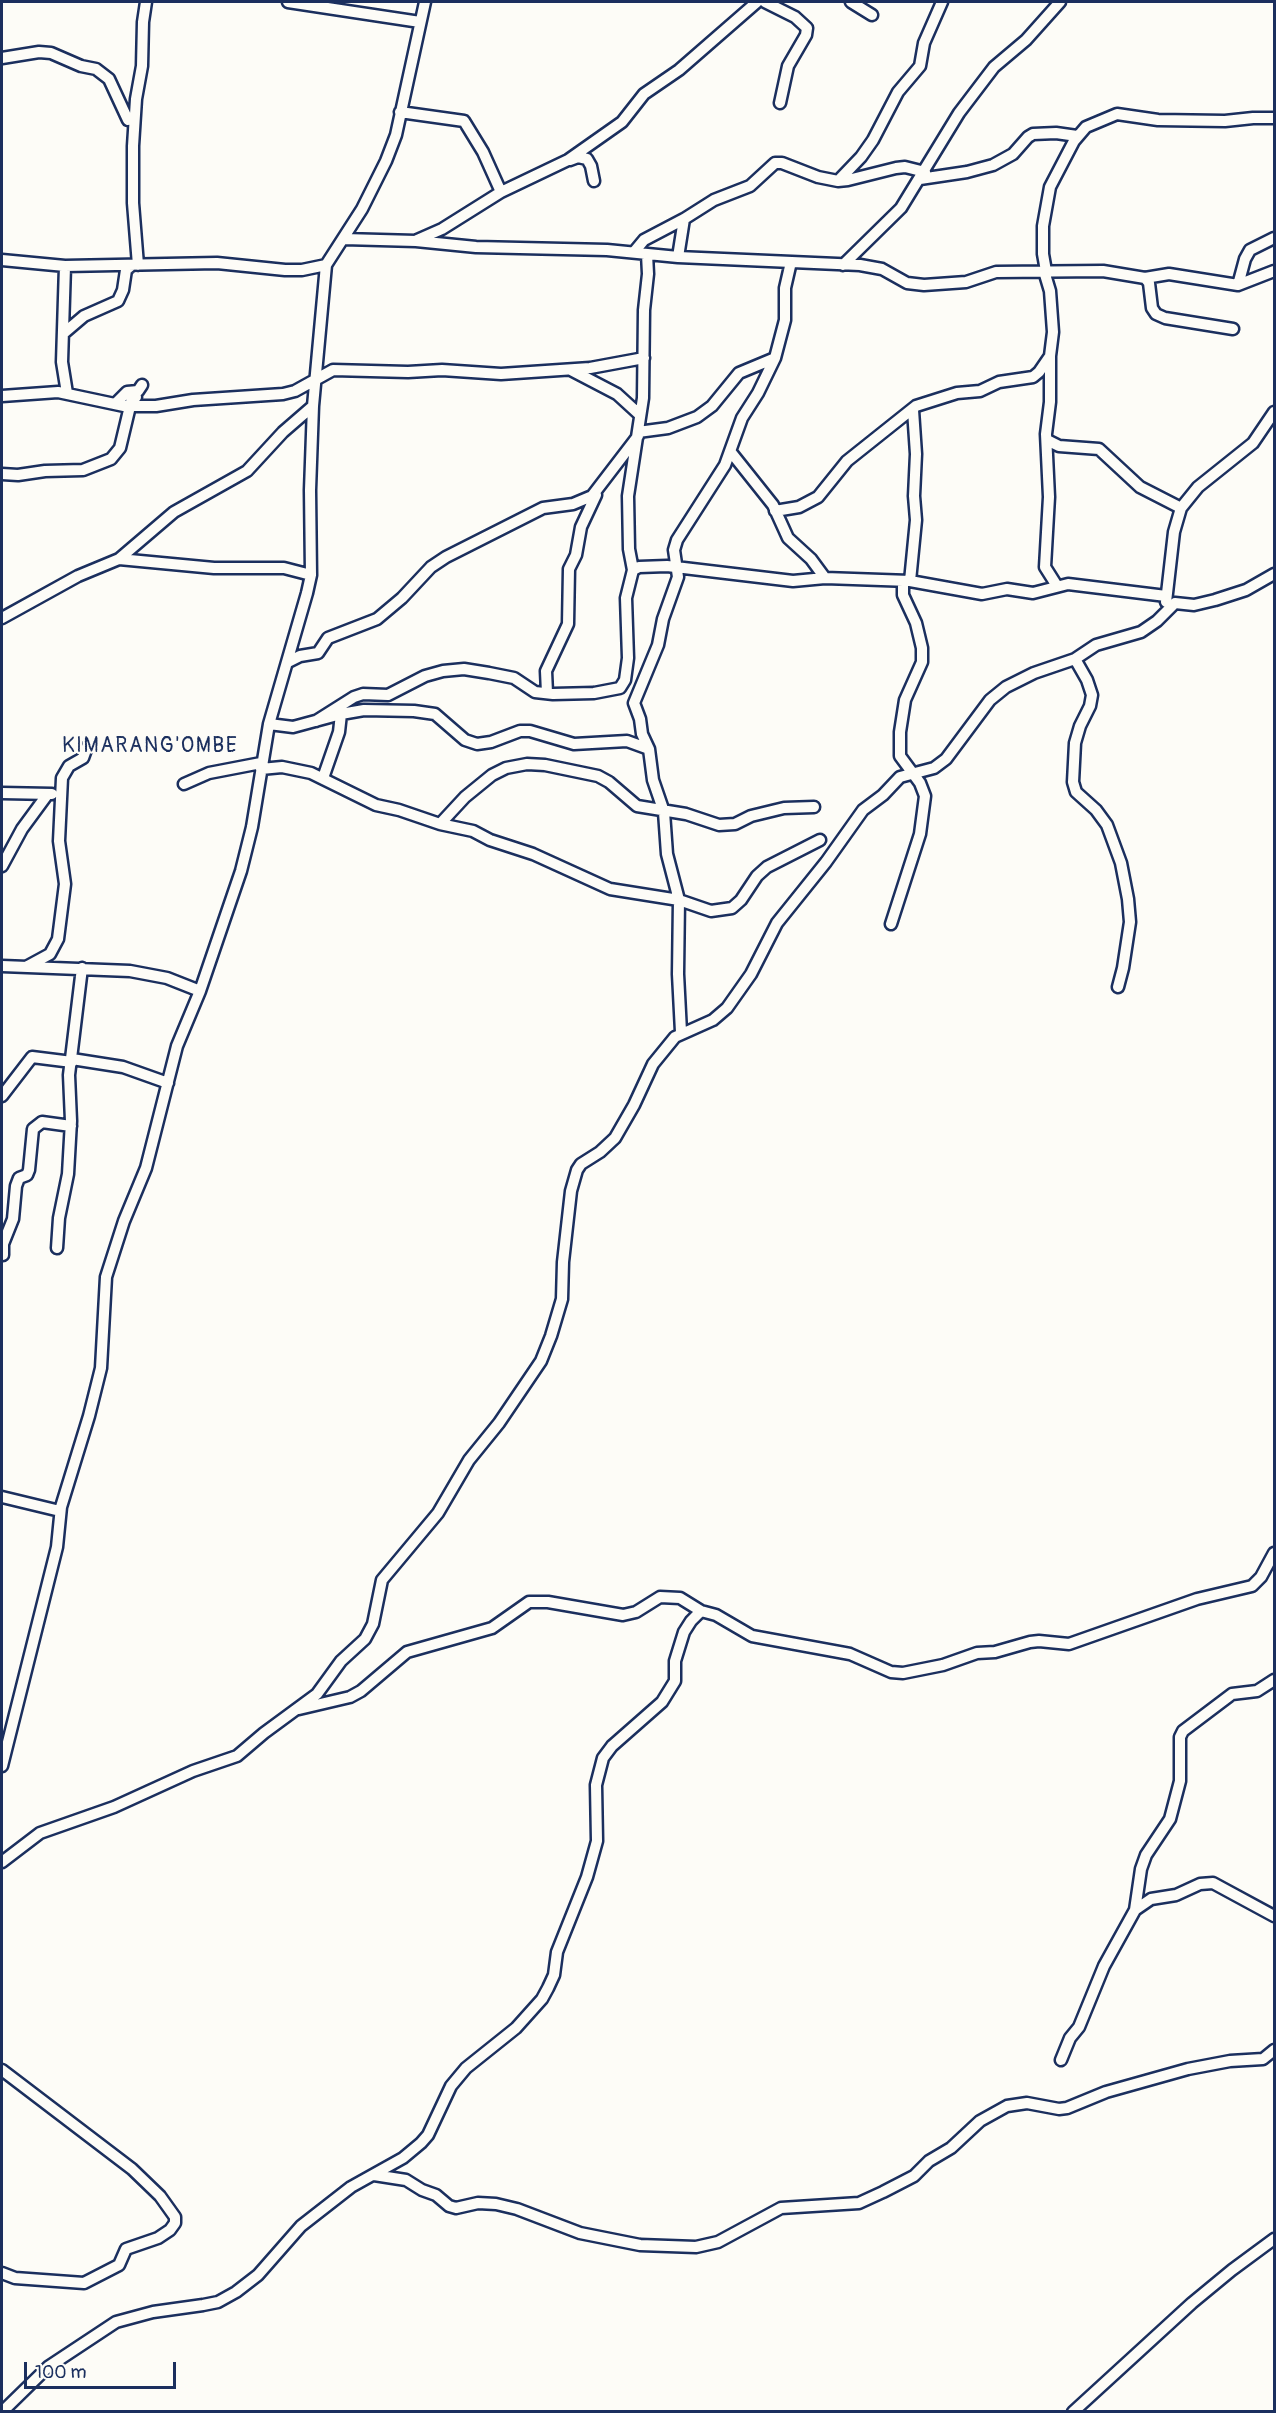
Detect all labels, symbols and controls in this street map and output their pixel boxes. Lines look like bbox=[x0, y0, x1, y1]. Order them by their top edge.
district label: KIMARANG'OMBE bbox=[62, 734, 238, 760]
scale bar bbox=[27, 2350, 178, 2388]
text: 100 m bbox=[35, 2361, 87, 2384]

